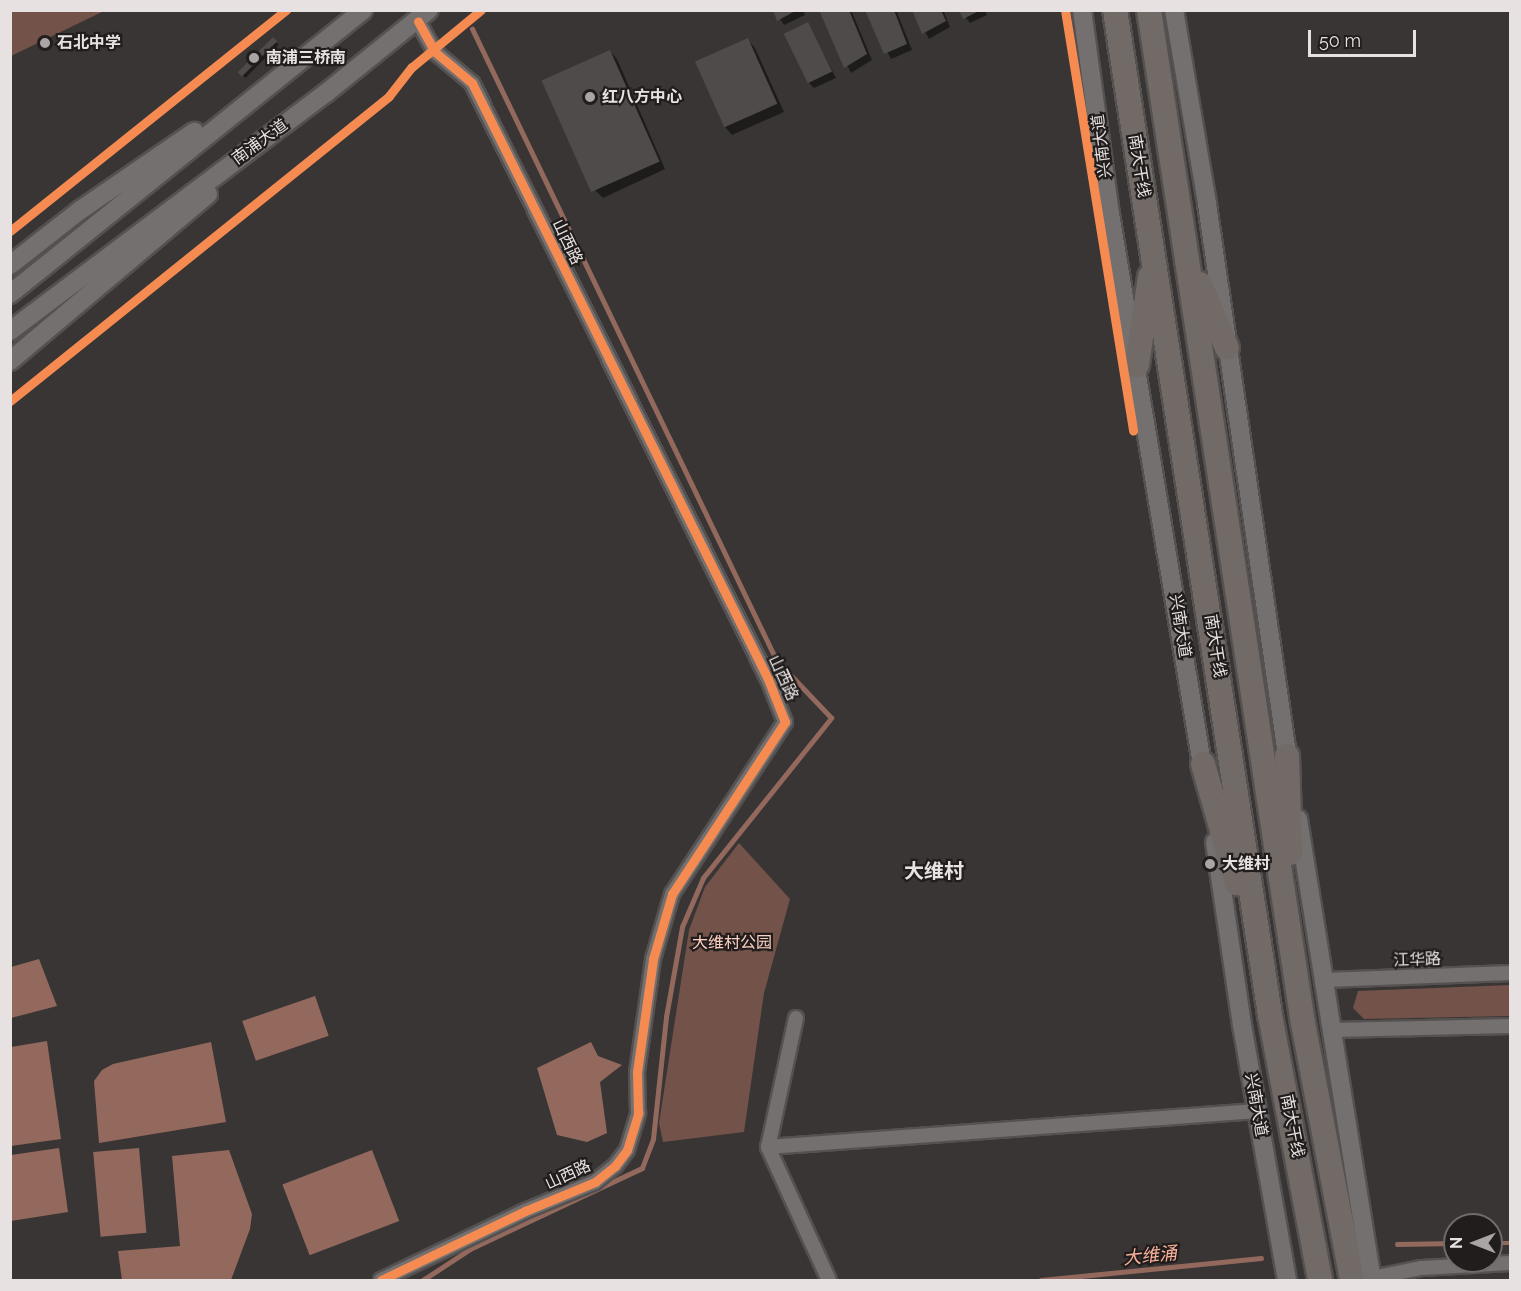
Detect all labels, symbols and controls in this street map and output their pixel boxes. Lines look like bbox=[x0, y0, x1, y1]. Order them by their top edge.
scale bar bbox=[1311, 18, 1419, 56]
text: 50 m bbox=[1319, 30, 1361, 51]
place label: 石北中学 bbox=[57, 33, 121, 53]
marker: 石北中学 bbox=[38, 36, 52, 50]
place label: 南浦三桥南 bbox=[266, 48, 346, 68]
marker: 南浦三桥南 bbox=[247, 51, 261, 65]
place label: 红八方中心 bbox=[602, 87, 682, 107]
marker: 红八方中心 bbox=[583, 90, 597, 104]
street label: 兴南大道 bbox=[1089, 113, 1115, 179]
street label: 南浦大道 bbox=[228, 115, 292, 169]
street label: 南大干线 bbox=[1125, 133, 1153, 199]
street label: 山西路 bbox=[548, 216, 586, 268]
street label: 兴南大道 bbox=[1166, 593, 1194, 659]
street label: 南大干线 bbox=[1201, 613, 1229, 679]
street label: 山西路 bbox=[764, 652, 802, 704]
place label: 大维村 bbox=[1222, 854, 1270, 874]
marker: 大维村 bbox=[1203, 857, 1217, 871]
district label: 大维村 bbox=[904, 859, 964, 883]
park label: 大维村公园 bbox=[692, 933, 772, 953]
street label: 江华路 bbox=[1393, 950, 1441, 970]
street label: 兴南大道 bbox=[1241, 1072, 1271, 1138]
street label: 南大干线 bbox=[1276, 1093, 1308, 1159]
street label: 山西路 bbox=[542, 1156, 594, 1194]
north arrow bbox=[1443, 1213, 1503, 1273]
text: N bbox=[1447, 1237, 1466, 1249]
water label: 大维涌 bbox=[1122, 1242, 1178, 1270]

